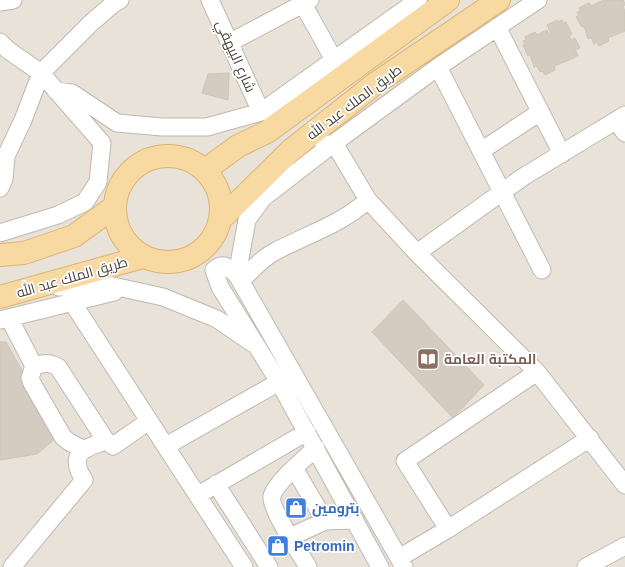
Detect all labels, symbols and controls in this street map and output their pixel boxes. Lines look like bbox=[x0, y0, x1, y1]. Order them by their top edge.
street label: شارع البيهقي bbox=[209, 17, 259, 96]
street label: طريق الملك عبد الله bbox=[303, 60, 405, 144]
street label: طريق الملك عبد الله bbox=[14, 253, 130, 301]
library icon: المكتبة العامة bbox=[415, 346, 441, 372]
place label: المكتبة العامة bbox=[444, 351, 536, 367]
shop icon: بترومين bbox=[283, 495, 309, 521]
place label: بترومين bbox=[312, 500, 359, 517]
shop icon: Petromin bbox=[265, 533, 291, 559]
place label: Petromin bbox=[294, 538, 355, 554]

